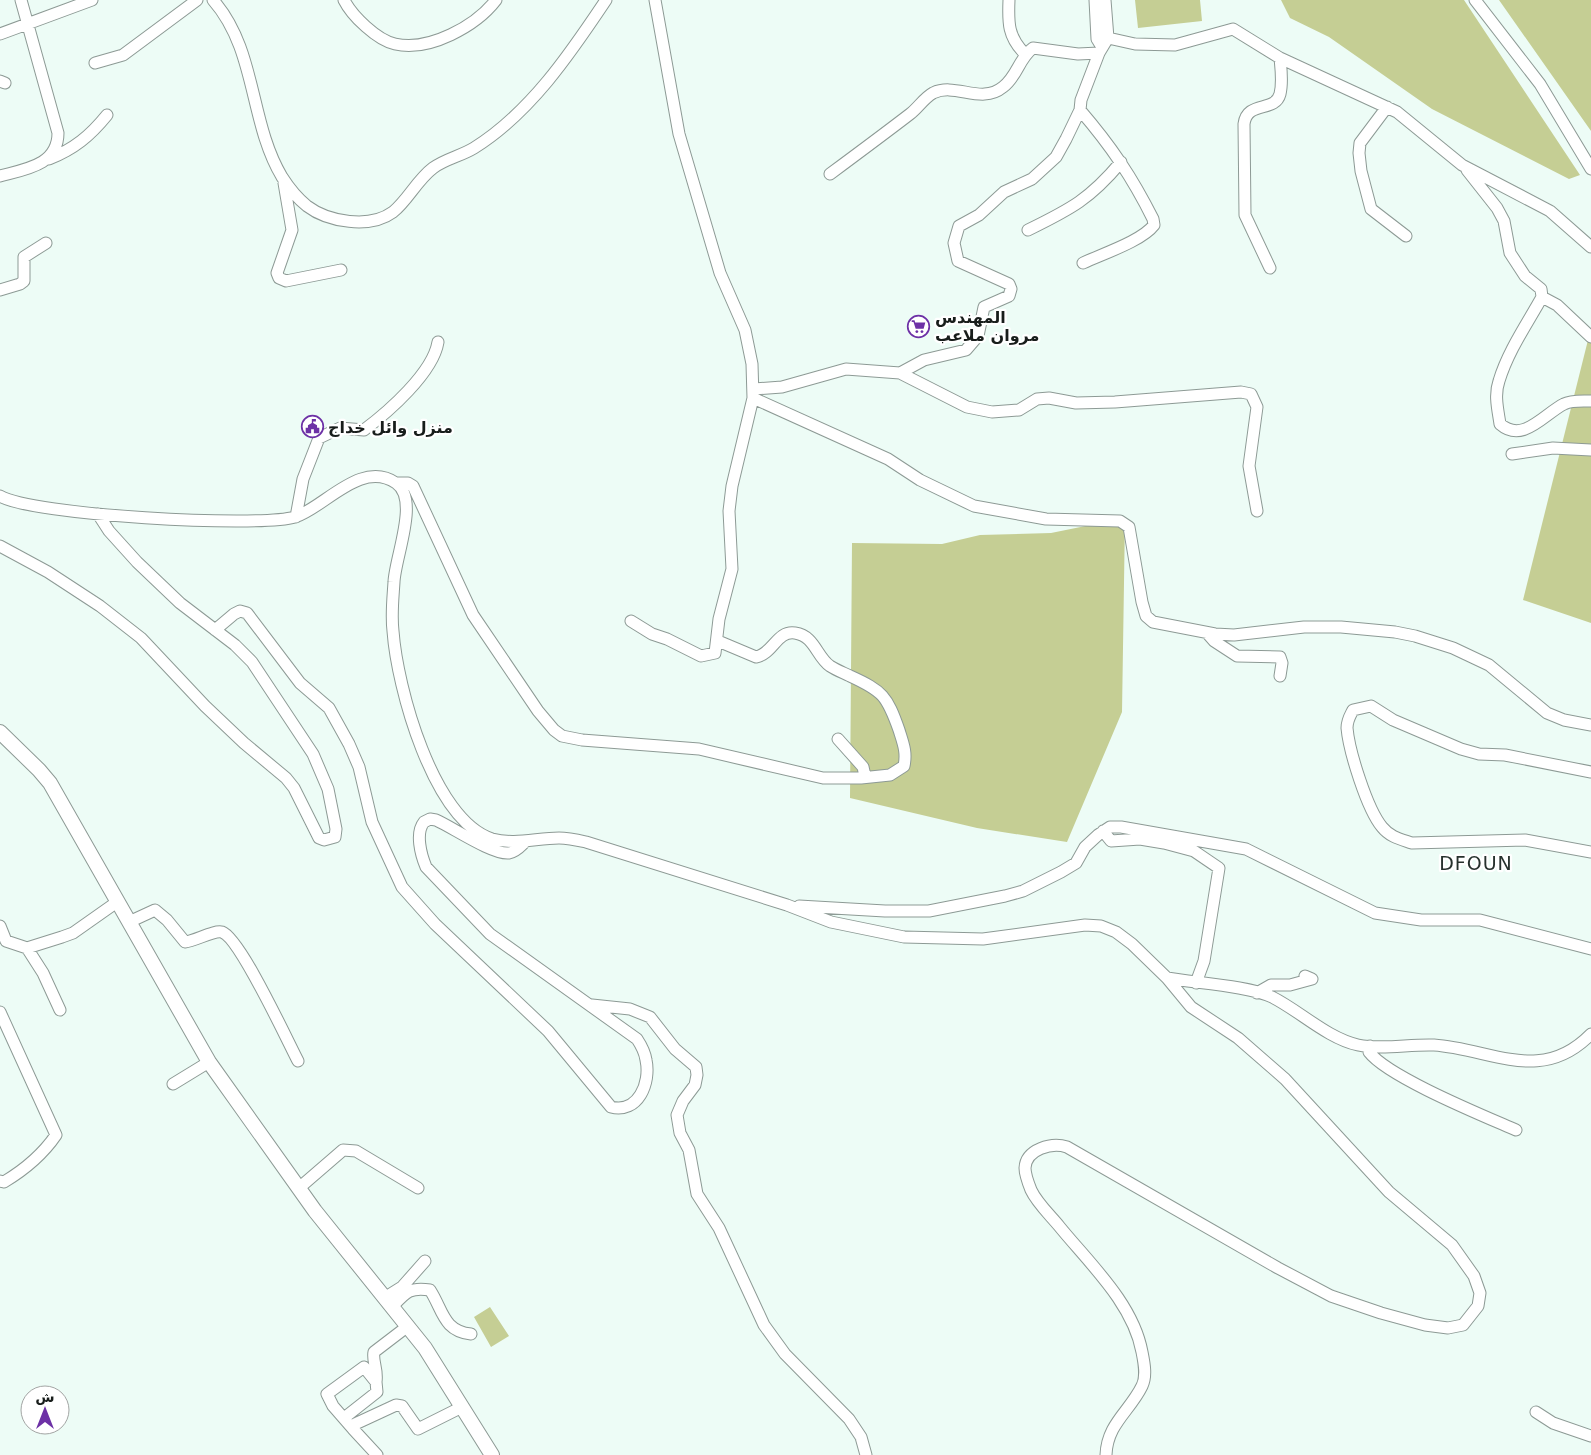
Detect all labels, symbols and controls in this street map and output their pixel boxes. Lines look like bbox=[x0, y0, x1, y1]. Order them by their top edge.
place label: المهندس مروان ملاعب bbox=[935, 308, 1039, 345]
supermarket icon: المهندس مروان ملاعب bbox=[907, 314, 931, 338]
public building icon: منزل وائل خداج bbox=[300, 415, 324, 439]
place label: منزل وائل خداج bbox=[328, 418, 453, 437]
district label: DFOUN bbox=[1439, 852, 1513, 874]
north arrow bbox=[20, 1385, 70, 1435]
text: ش bbox=[35, 1389, 55, 1405]

